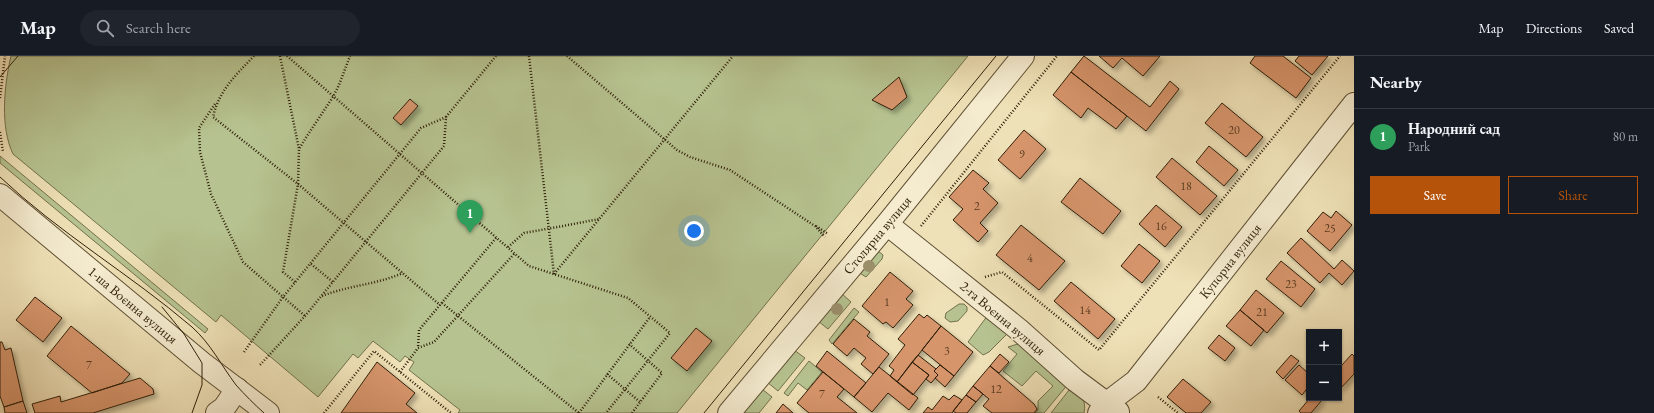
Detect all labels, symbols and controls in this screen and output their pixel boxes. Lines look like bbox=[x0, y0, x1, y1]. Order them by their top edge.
search box bbox=[80, 10, 360, 46]
text: Map bbox=[20, 15, 56, 40]
icon: search bbox=[94, 17, 116, 39]
text: Search here bbox=[126, 18, 191, 37]
text: Map bbox=[1478, 19, 1504, 37]
text: Directions bbox=[1526, 19, 1582, 37]
text: Saved bbox=[1604, 19, 1634, 37]
text: Nearby bbox=[1370, 71, 1422, 93]
text: Народний сад bbox=[1408, 119, 1500, 138]
house number: 20 bbox=[1228, 122, 1240, 138]
text: 1 bbox=[1380, 128, 1386, 145]
text: 80 m bbox=[1613, 128, 1638, 145]
text: Park bbox=[1408, 138, 1430, 155]
house number: 9 bbox=[1019, 146, 1025, 162]
button: Save bbox=[1370, 176, 1500, 214]
button: Share bbox=[1508, 176, 1638, 214]
house number: 18 bbox=[1180, 178, 1192, 194]
street label: Столярна вулиця bbox=[839, 192, 915, 278]
house number: 2 bbox=[974, 198, 980, 214]
pin: 1 bbox=[457, 200, 483, 233]
house number: 16 bbox=[1155, 218, 1167, 234]
street label: Купорна вулиця bbox=[1195, 220, 1265, 302]
house number: 25 bbox=[1324, 220, 1336, 236]
your location bbox=[684, 221, 704, 241]
house number: 4 bbox=[1027, 250, 1033, 266]
street label: 1-ша Воєнна вулиця bbox=[85, 262, 181, 348]
house number: 23 bbox=[1285, 276, 1297, 292]
street label: 2-га Воєнна вулиця bbox=[956, 277, 1050, 359]
house number: 1 bbox=[884, 294, 890, 310]
house number: 14 bbox=[1079, 302, 1091, 318]
house number: 21 bbox=[1256, 304, 1268, 320]
map controls bbox=[1306, 329, 1342, 401]
button: + bbox=[1306, 329, 1342, 365]
house number: 3 bbox=[944, 343, 950, 359]
house number: 7 bbox=[86, 357, 92, 373]
button: − bbox=[1306, 365, 1342, 401]
house number: 12 bbox=[990, 381, 1002, 397]
house number: 7 bbox=[819, 386, 825, 402]

